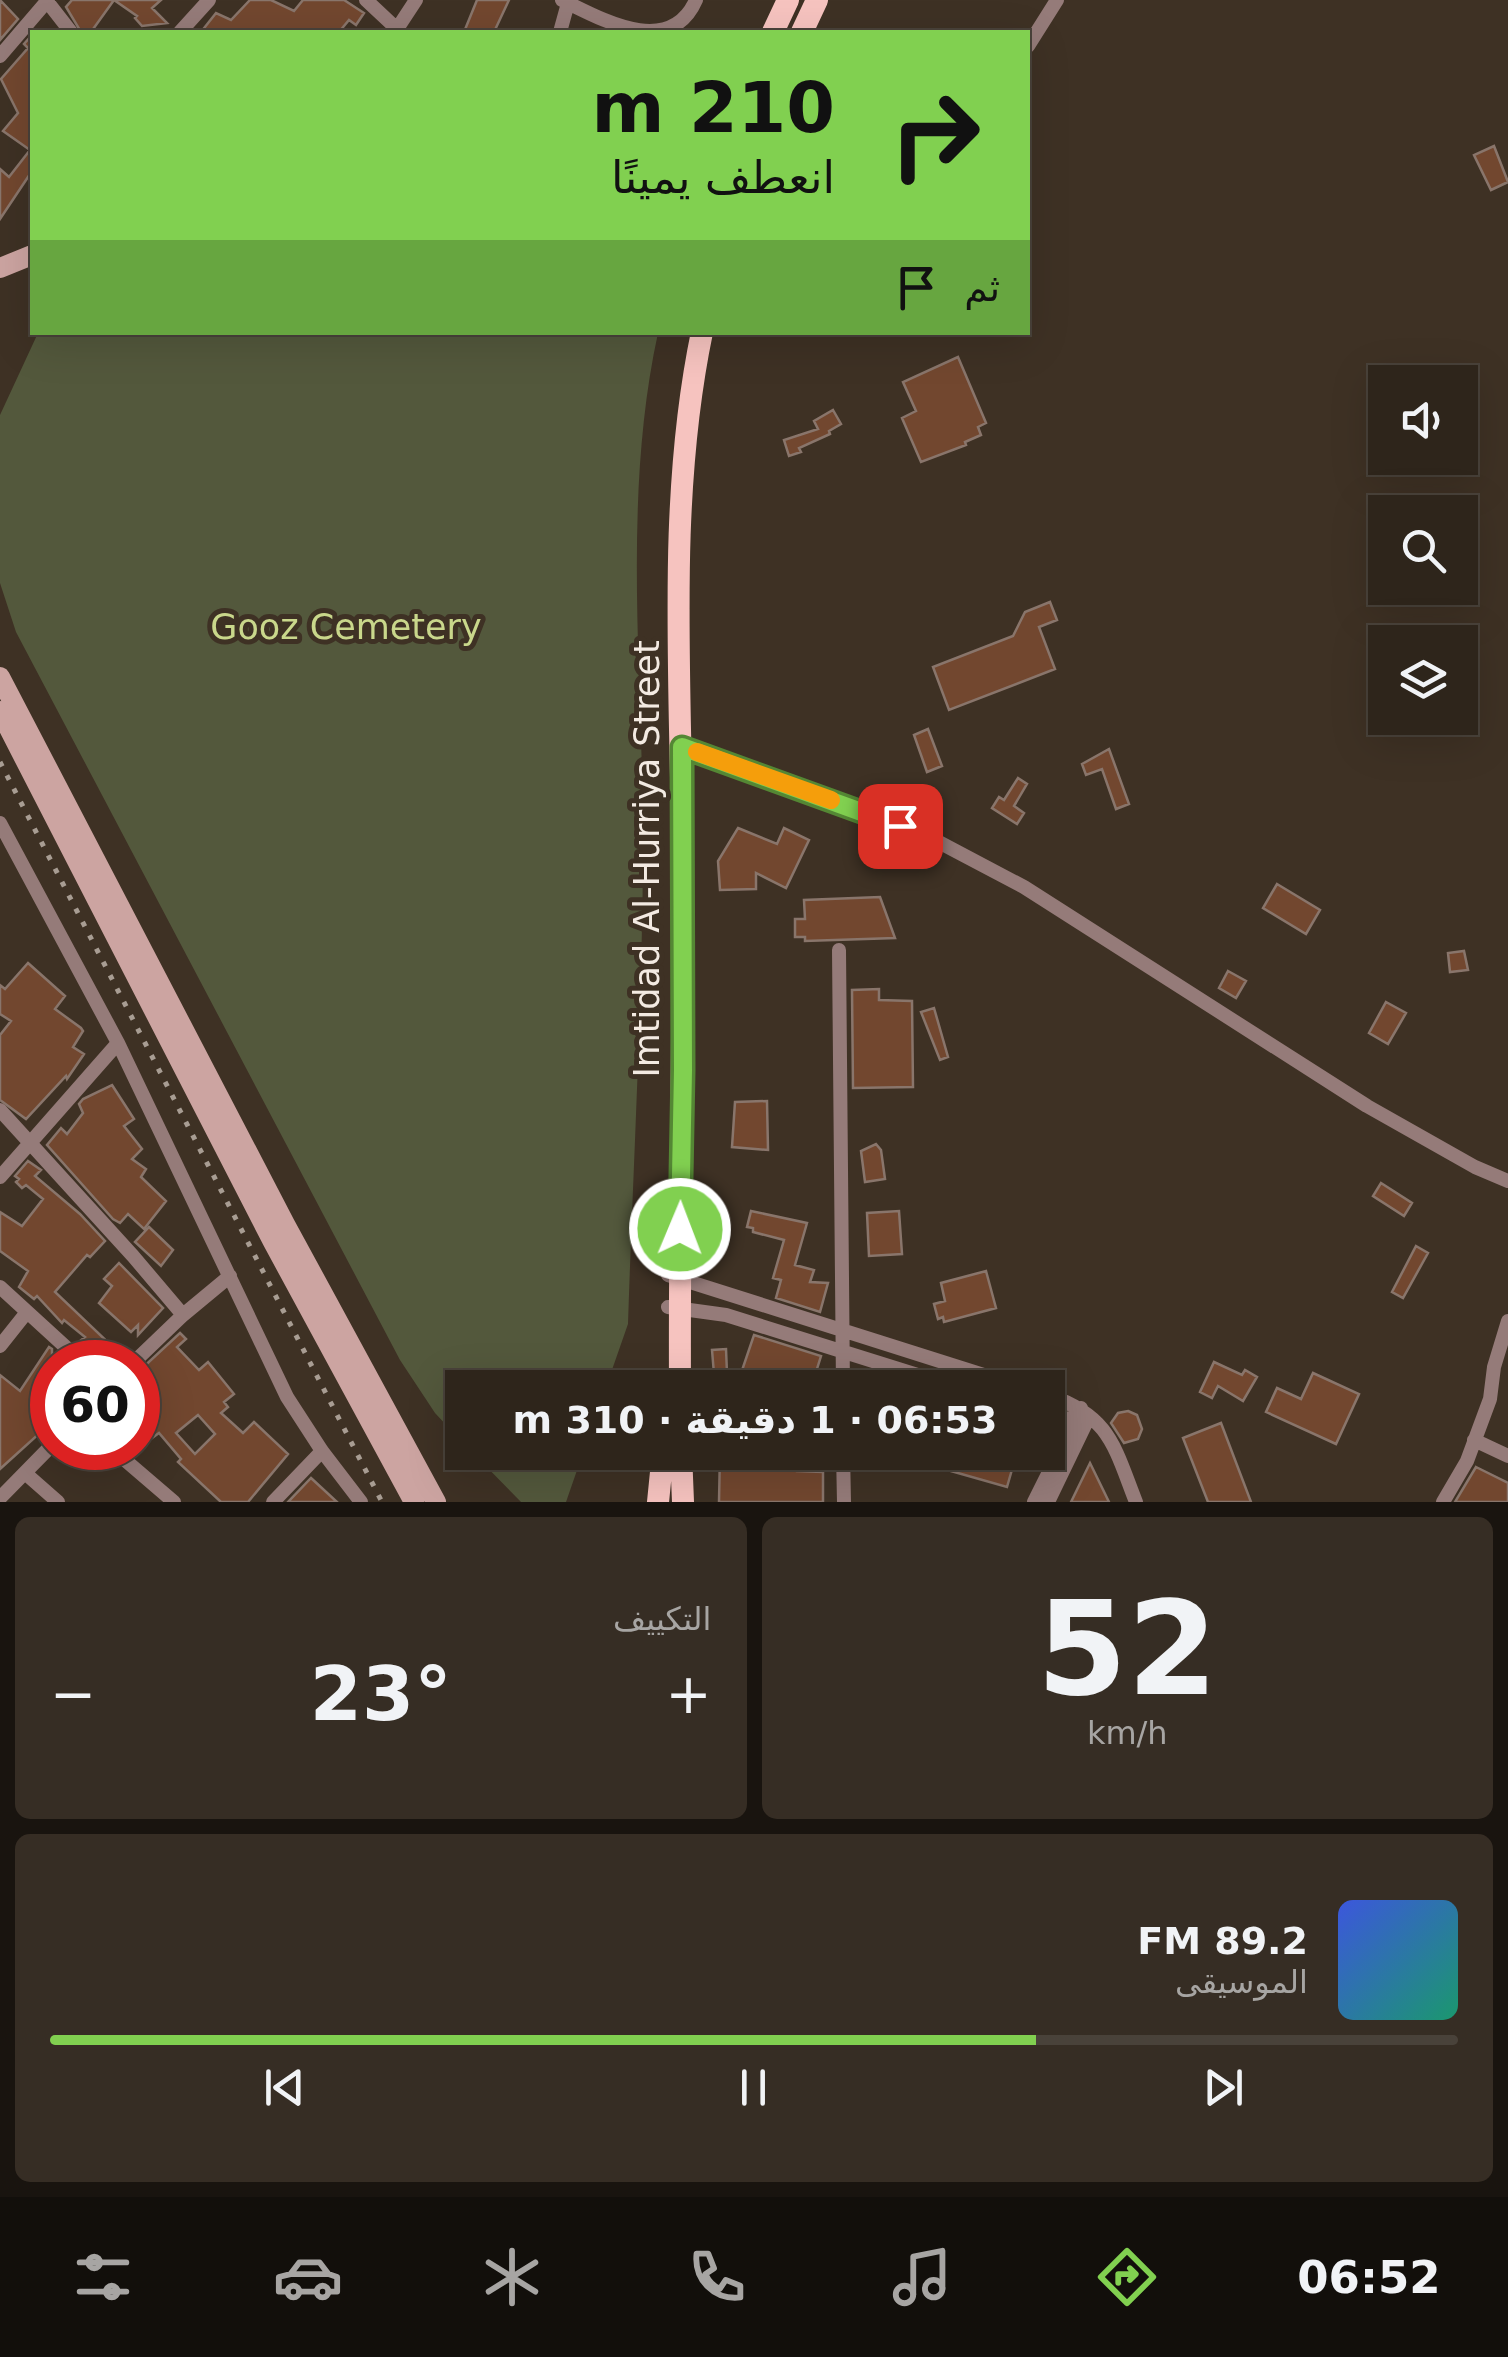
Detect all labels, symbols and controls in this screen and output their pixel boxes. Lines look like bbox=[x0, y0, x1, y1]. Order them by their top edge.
text: 210 m bbox=[592, 67, 835, 149]
icon: right bbox=[870, 70, 1000, 200]
text: انعطف يمينًا bbox=[611, 151, 835, 204]
icon: arrive bbox=[889, 260, 944, 315]
text: ثم bbox=[964, 266, 1000, 310]
map controls bbox=[1368, 365, 1478, 735]
button: sound bbox=[1368, 365, 1478, 475]
button: search bbox=[1368, 495, 1478, 605]
park label: Gooz Cemetery bbox=[210, 607, 482, 647]
button: layers bbox=[1368, 625, 1478, 735]
street label: Imtidad Al-Hurriya Street bbox=[627, 640, 667, 1078]
pin bbox=[858, 784, 943, 869]
icon: arrive bbox=[873, 799, 928, 854]
position arrow bbox=[628, 1177, 732, 1281]
speed limit sign: 60 bbox=[30, 1340, 160, 1470]
text: 06:53 · 1 دقيقة · 310 m bbox=[513, 1398, 997, 1442]
text: 52 bbox=[1037, 1573, 1218, 1725]
text: التكييف bbox=[613, 1600, 712, 1638]
text: 23° bbox=[310, 1650, 452, 1738]
text: − bbox=[50, 1662, 96, 1726]
text: + bbox=[665, 1662, 712, 1726]
text: km/h bbox=[1087, 1714, 1168, 1752]
text: 89.2 FM bbox=[1137, 1919, 1308, 1963]
text: الموسيقى bbox=[1175, 1963, 1308, 2001]
icon: previous bbox=[257, 2060, 312, 2115]
icon: pause bbox=[726, 2060, 781, 2115]
icon: next bbox=[1196, 2060, 1251, 2115]
icon: filters bbox=[68, 2242, 138, 2312]
icon: car bbox=[273, 2242, 343, 2312]
icon: climate bbox=[477, 2242, 547, 2312]
icon: phone bbox=[682, 2242, 752, 2312]
icon: music bbox=[887, 2242, 957, 2312]
icon: directions bbox=[1092, 2242, 1162, 2312]
text: 06:52 bbox=[1297, 2251, 1441, 2304]

